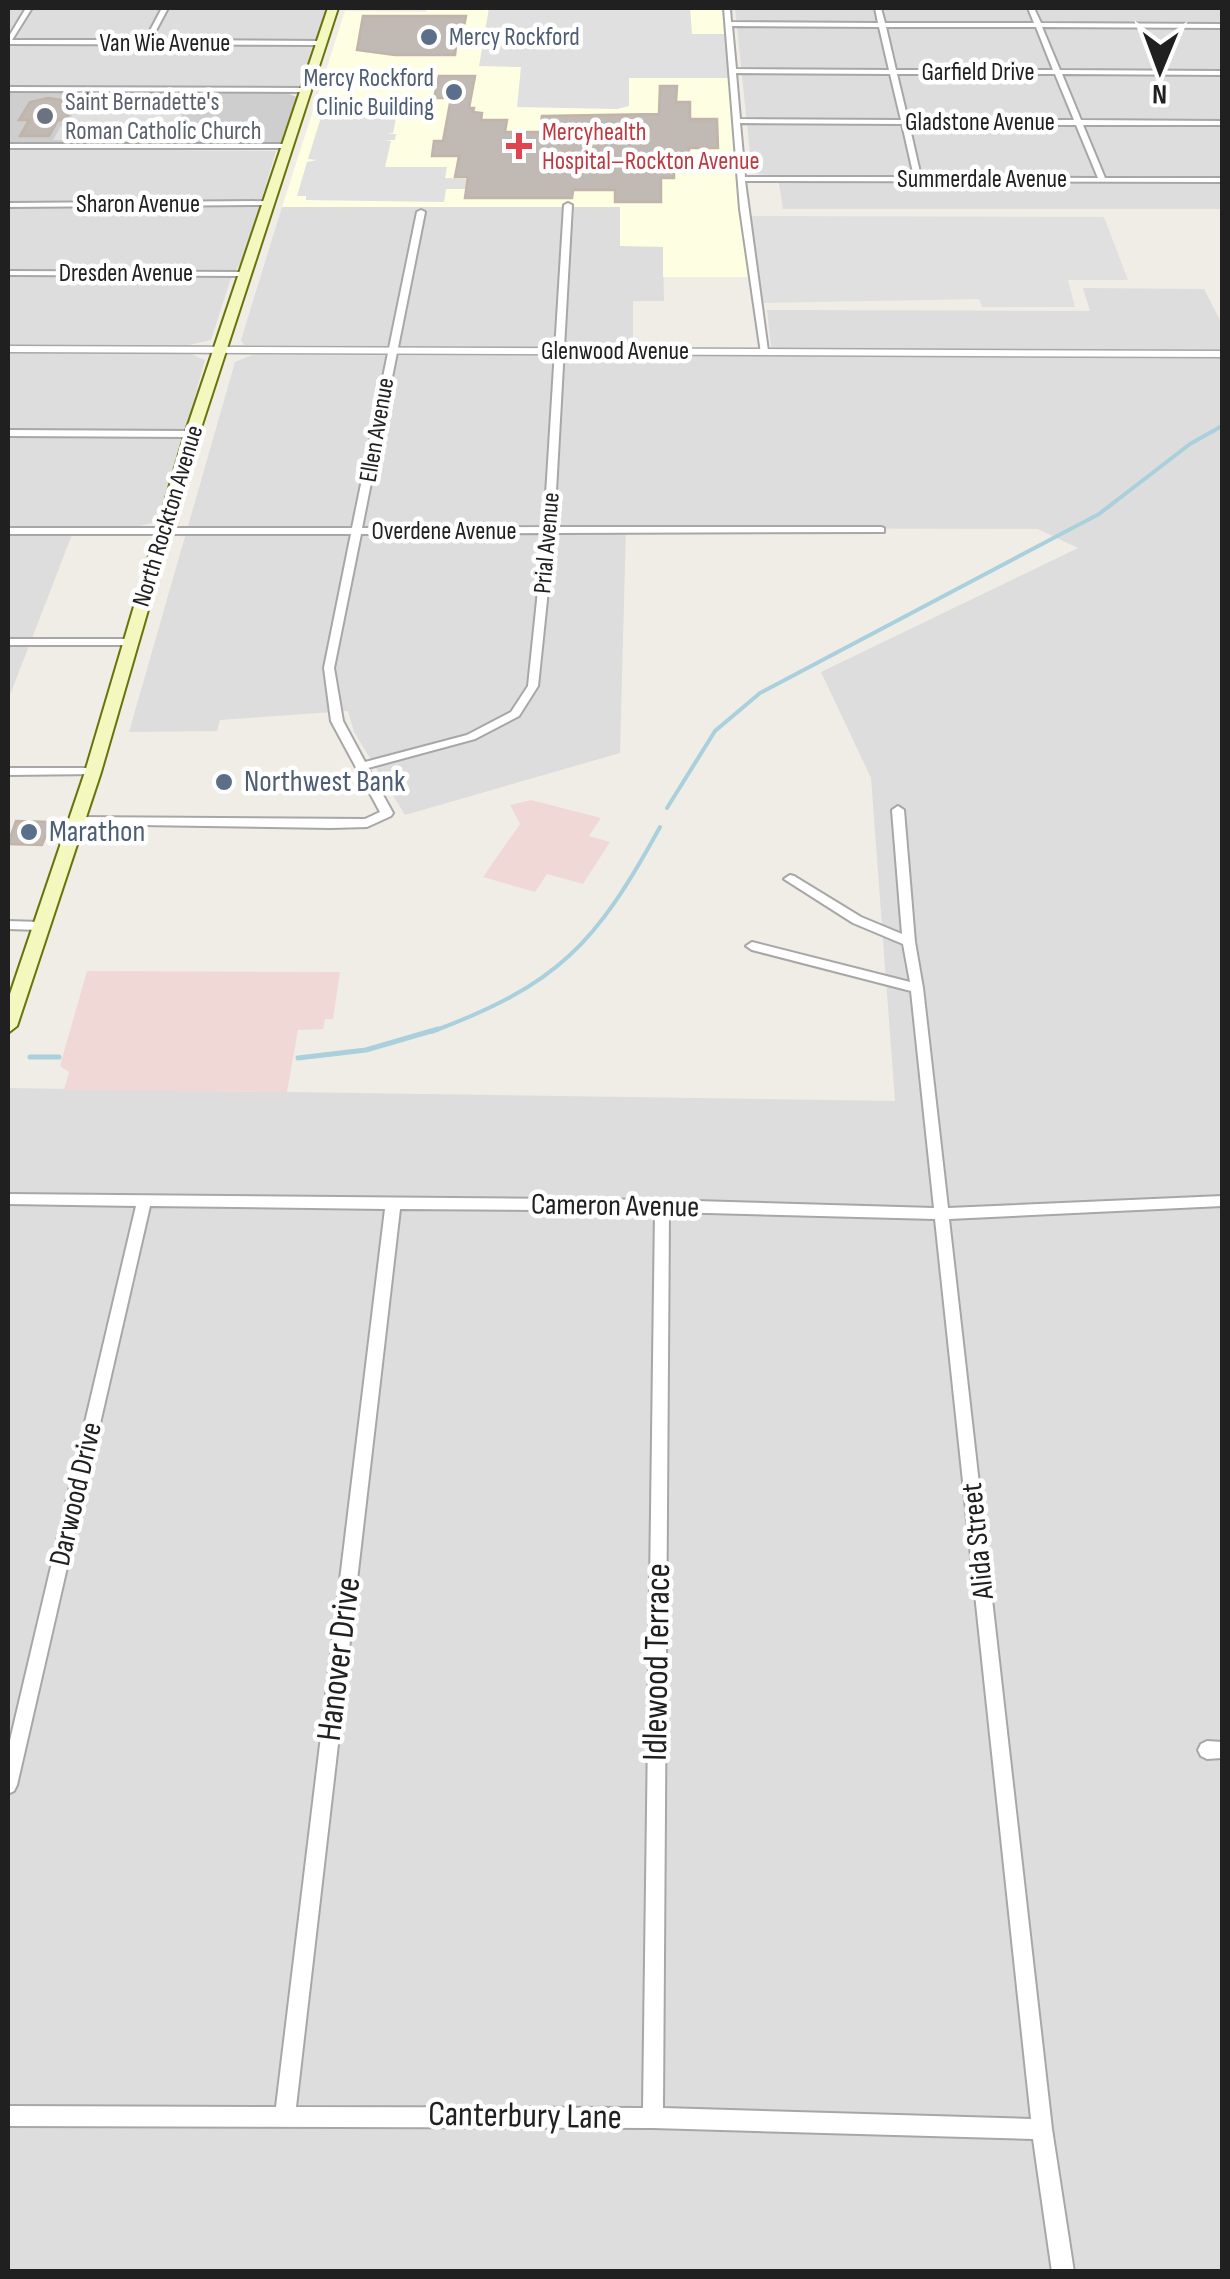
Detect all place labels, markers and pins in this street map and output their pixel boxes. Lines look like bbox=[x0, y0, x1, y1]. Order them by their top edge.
place label: Mercy Rockford bbox=[449, 22, 580, 53]
marker: Mercy Rockford bbox=[418, 26, 440, 48]
place label: Mercy Rockford Clinic Building bbox=[303, 63, 434, 123]
marker: Mercy Rockford Clinic Building bbox=[443, 81, 465, 103]
place label: Saint Bernadette's Roman Catholic Church bbox=[65, 87, 262, 147]
marker: Saint Bernadette's Roman Catholic Church bbox=[34, 105, 56, 127]
place label: Mercyhealth Hospital–Rockton Avenue bbox=[542, 117, 760, 177]
marker: Mercyhealth Hospital–Rockton Avenue bbox=[506, 133, 532, 159]
place label: Northwest Bank bbox=[244, 764, 406, 800]
marker: Northwest Bank bbox=[213, 771, 235, 793]
place label: Marathon bbox=[49, 814, 145, 850]
marker: Marathon bbox=[18, 821, 40, 843]

